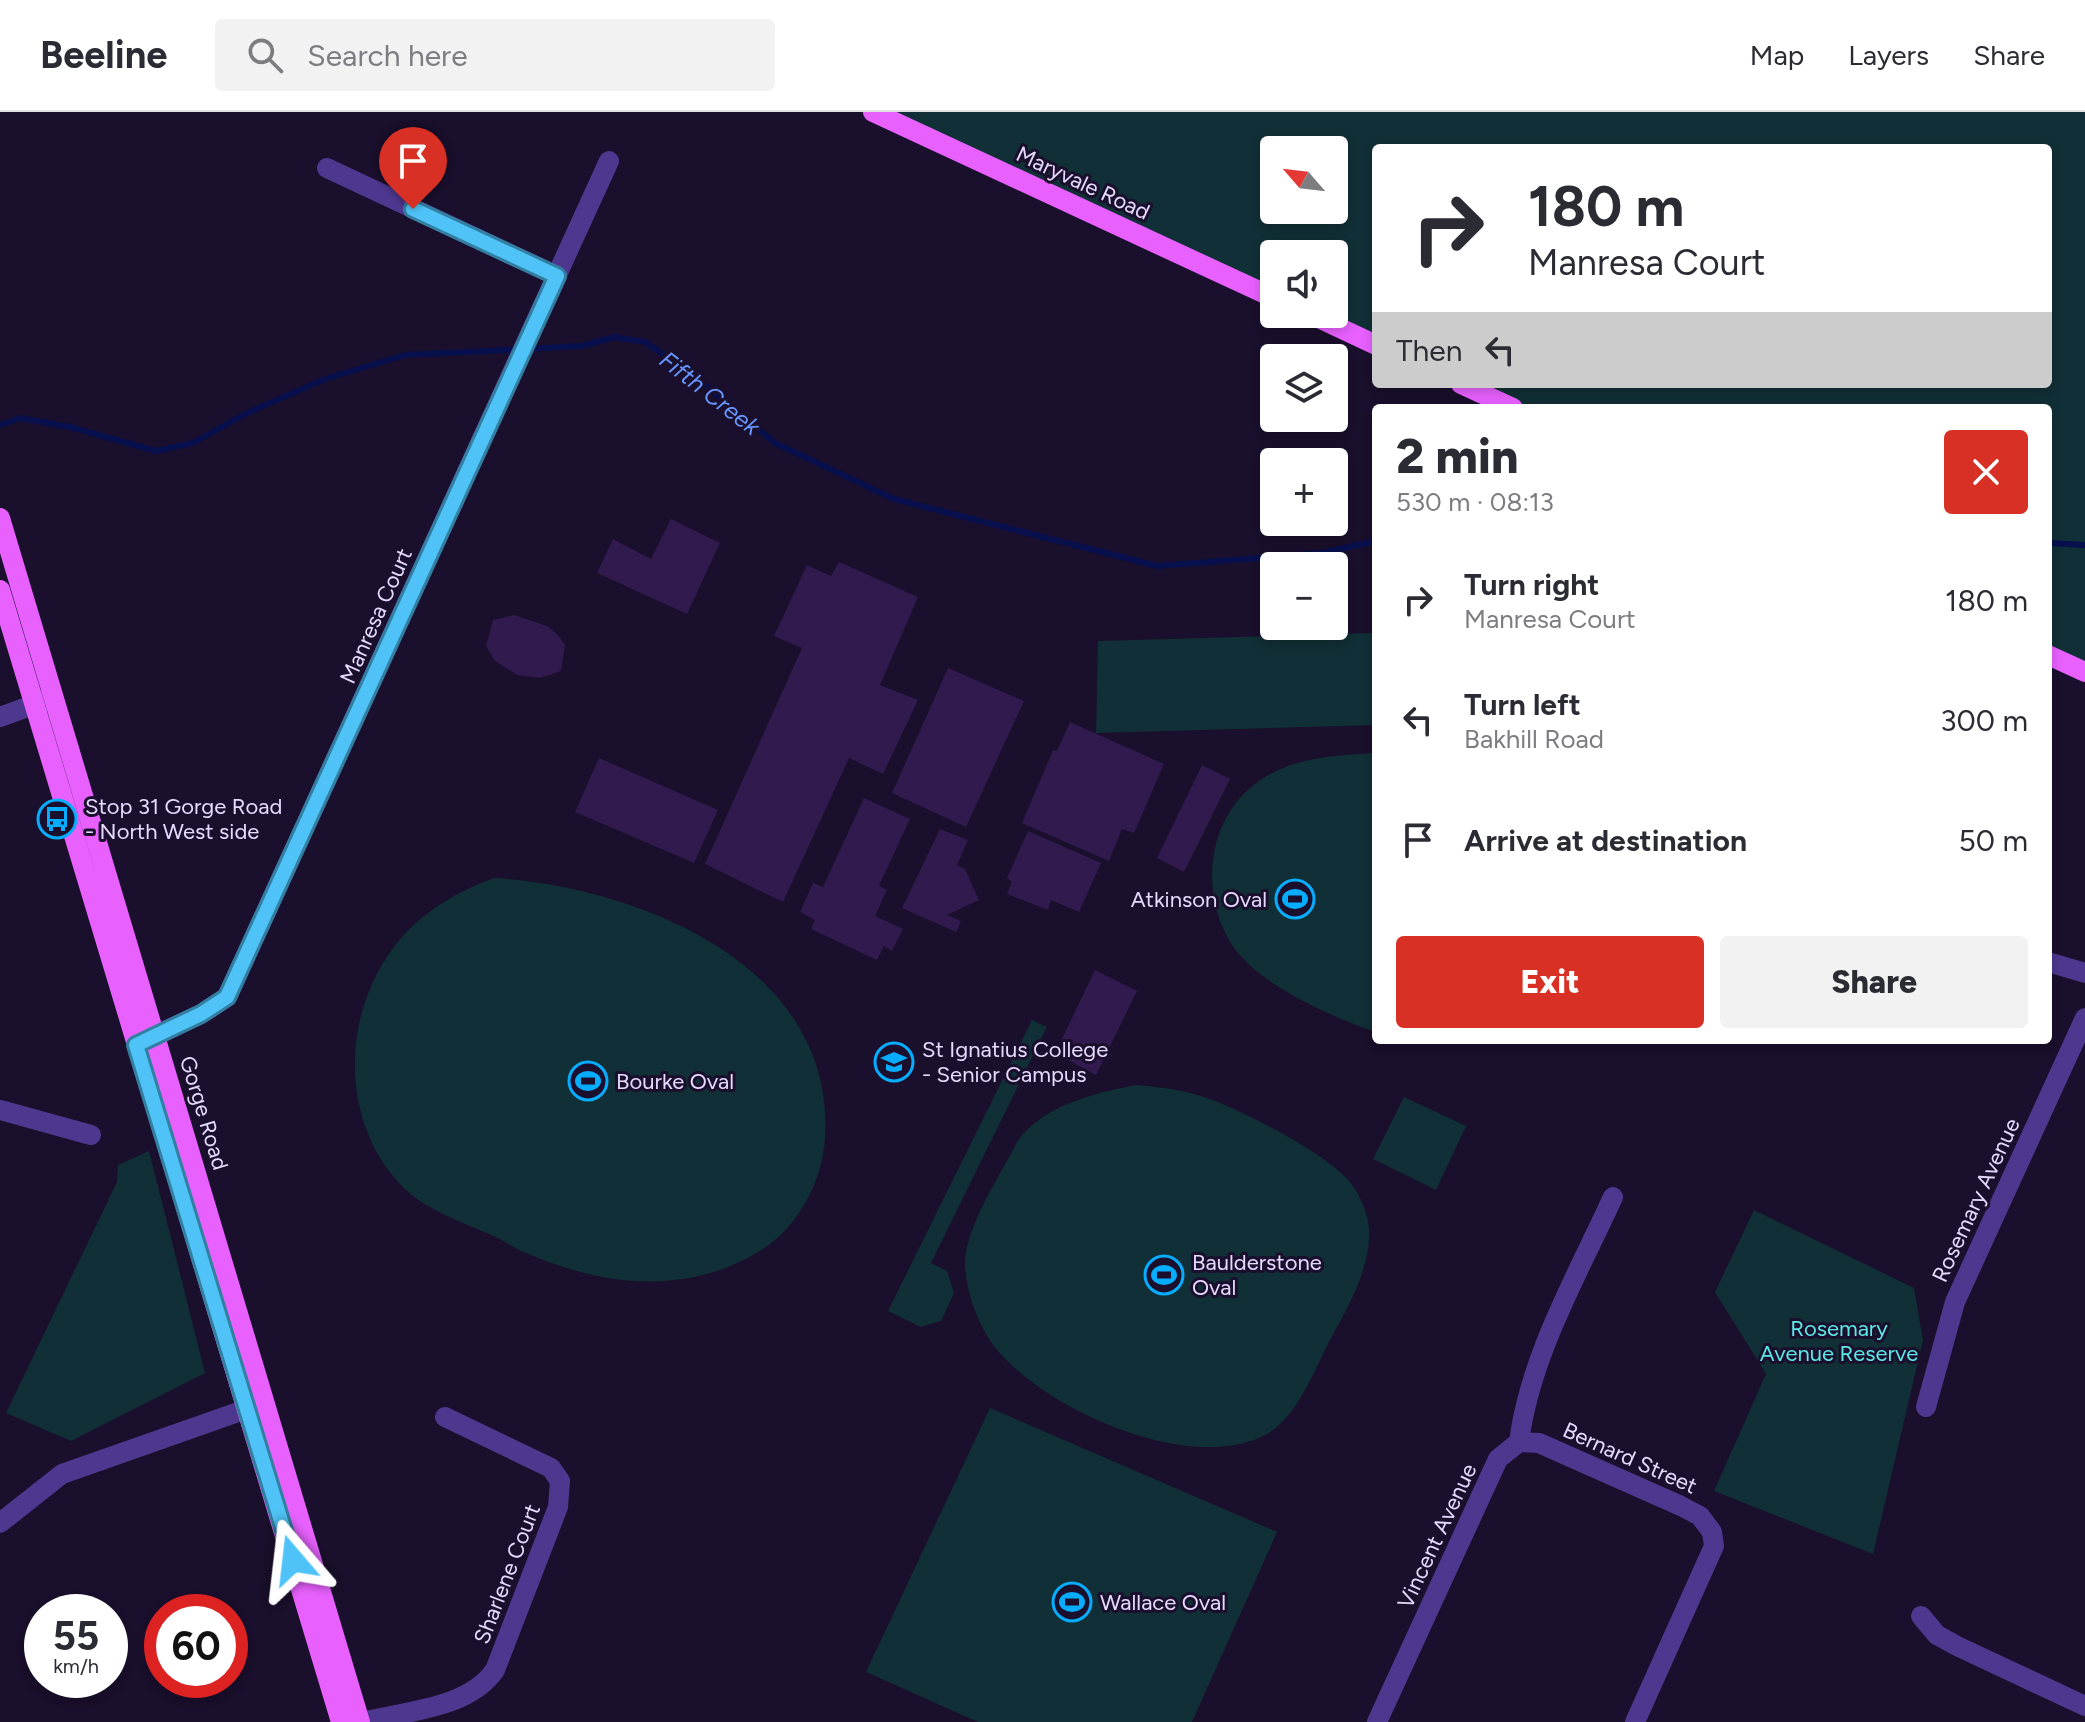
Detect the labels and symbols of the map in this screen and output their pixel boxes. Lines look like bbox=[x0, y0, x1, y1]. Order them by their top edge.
pin bbox=[379, 127, 447, 209]
north arrow bbox=[1260, 136, 1348, 224]
street label: Maryvale Road bbox=[1012, 140, 1154, 226]
water label: Fifth Creek bbox=[654, 345, 767, 442]
street label: Manresa Court bbox=[334, 544, 418, 688]
place label: Stop 31 Gorge Road - North West side bbox=[85, 793, 282, 845]
bus stop icon: Stop 31 Gorge Road - North West side bbox=[36, 798, 78, 840]
sports icon: Atkinson Oval bbox=[1274, 878, 1316, 920]
place label: Atkinson Oval bbox=[1131, 886, 1267, 913]
place label: St Ignatius College - Senior Campus bbox=[922, 1036, 1108, 1088]
school or university icon: St Ignatius College - Senior Campus bbox=[873, 1041, 915, 1083]
street label: Gorge Road bbox=[174, 1053, 234, 1173]
sports icon: Bourke Oval bbox=[567, 1060, 609, 1102]
place label: Bourke Oval bbox=[616, 1068, 734, 1095]
street label: Rosemary Avenue bbox=[1926, 1114, 2026, 1286]
place label: Baulderstone Oval bbox=[1192, 1249, 1322, 1301]
sports icon: Baulderstone Oval bbox=[1143, 1254, 1185, 1296]
park label: Rosemary Avenue Reserve bbox=[1760, 1315, 1918, 1367]
street label: Bernard Street bbox=[1559, 1416, 1701, 1500]
street label: Vincent Avenue bbox=[1392, 1459, 1482, 1613]
street label: Sharlene Court bbox=[468, 1500, 546, 1648]
position arrow bbox=[251, 1518, 335, 1602]
sports icon: Wallace Oval bbox=[1051, 1581, 1093, 1623]
place label: Wallace Oval bbox=[1100, 1589, 1226, 1616]
speed limit sign: 60 bbox=[144, 1594, 248, 1698]

